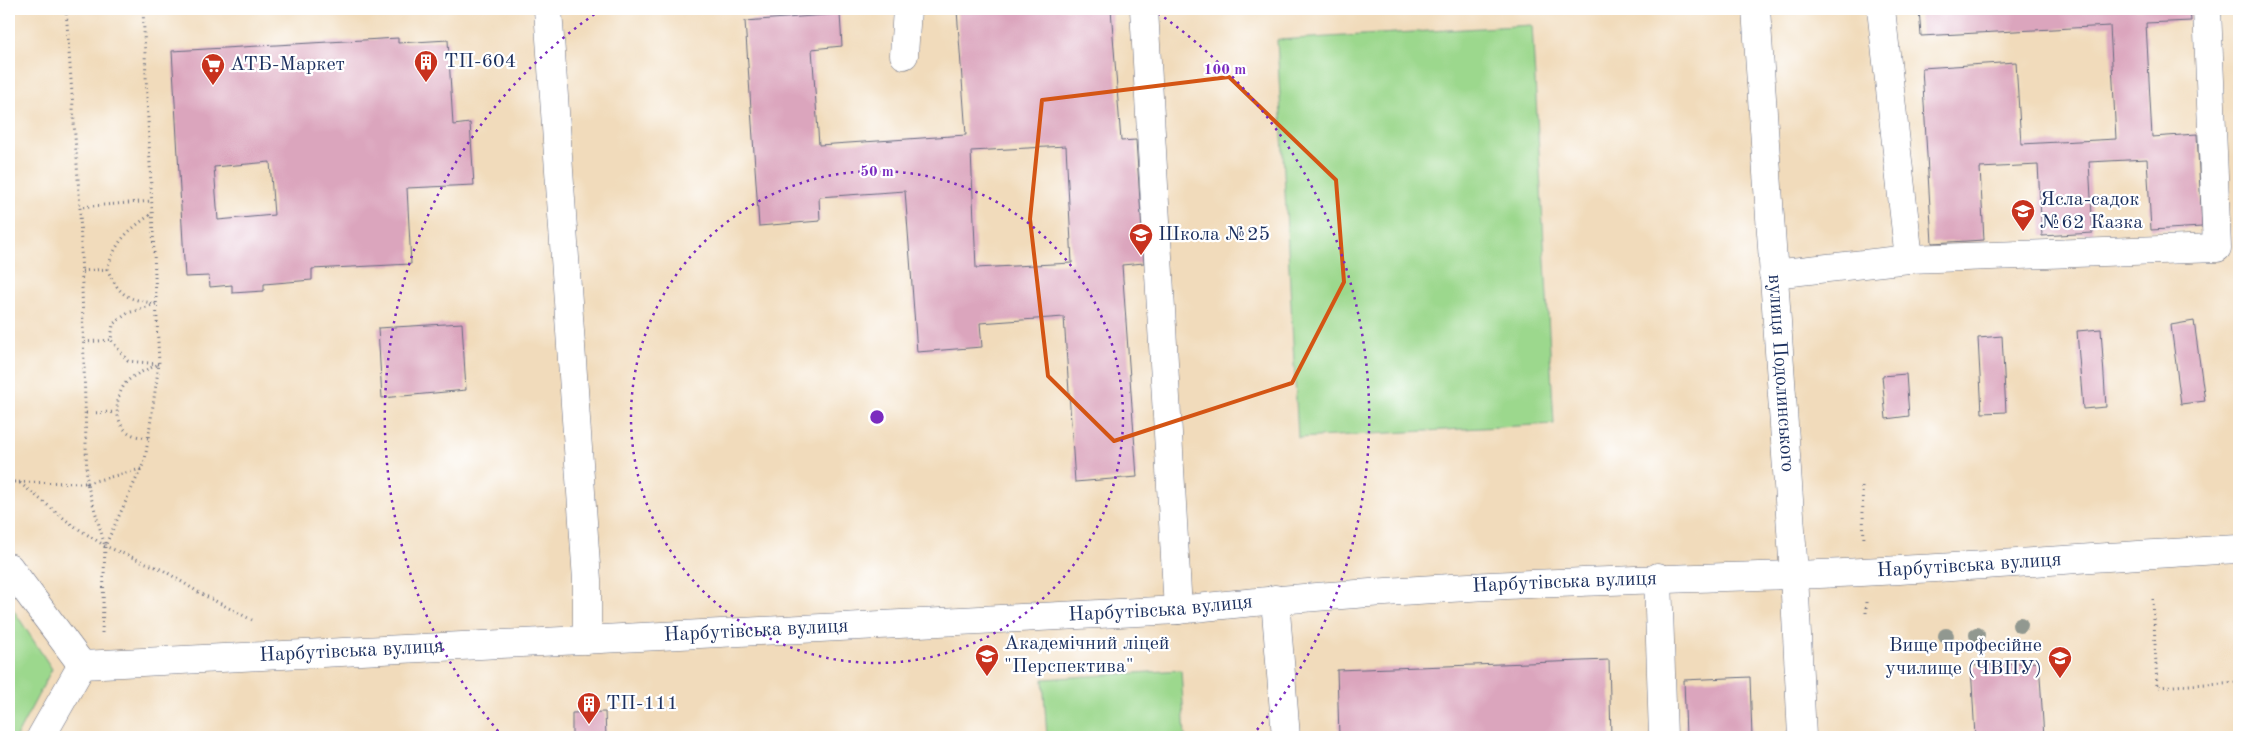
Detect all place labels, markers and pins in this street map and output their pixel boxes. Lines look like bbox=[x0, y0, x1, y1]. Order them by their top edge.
building icon: ТП-604 bbox=[413, 49, 439, 83]
supermarket icon: АТБ-Маркет bbox=[200, 52, 226, 86]
place label: ТП-604 bbox=[444, 52, 516, 72]
place label: АТБ-Маркет bbox=[230, 55, 345, 75]
place label: Ясла-садок №62 Казка bbox=[2040, 190, 2143, 233]
school or university icon: Ясла-садок №62 Казка bbox=[2010, 198, 2036, 232]
school or university icon: Школа №25 bbox=[1128, 222, 1154, 256]
place label: Школа №25 bbox=[1158, 225, 1270, 245]
centre of rings bbox=[868, 408, 886, 426]
place label: Академічний ліцей "Перспектива" bbox=[1004, 634, 1170, 677]
place label: Вище професійне училище (ЧВПУ) bbox=[1885, 636, 2042, 679]
school or university icon: Академічний ліцей "Перспектива" bbox=[974, 643, 1000, 677]
school or university icon: Вище професійне училище (ЧВПУ) bbox=[2047, 645, 2073, 679]
building icon: ТП-111 bbox=[576, 691, 602, 725]
place label: ТП-111 bbox=[606, 694, 678, 714]

